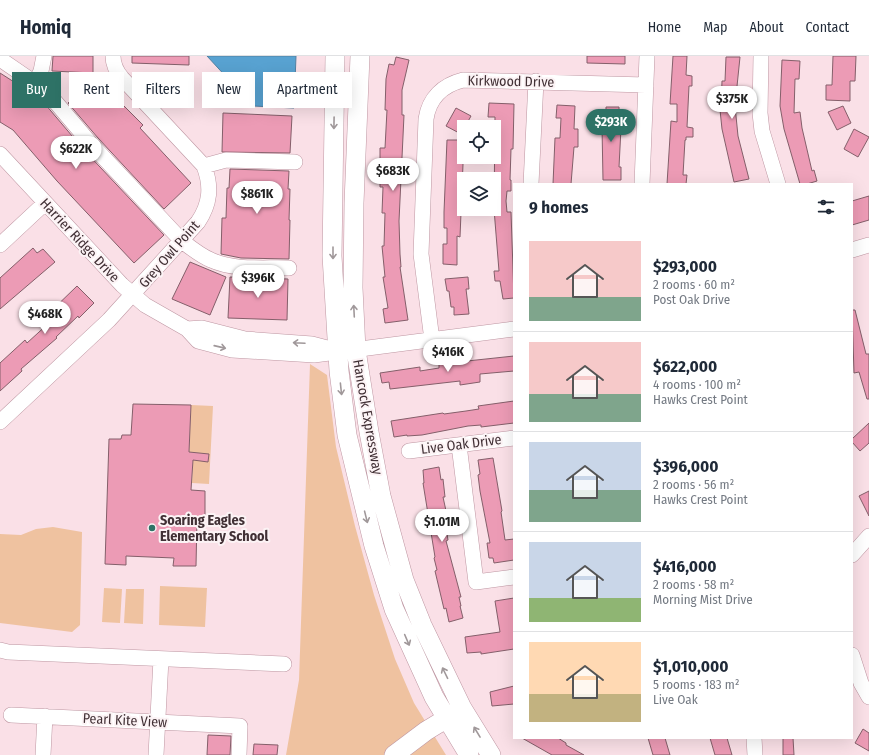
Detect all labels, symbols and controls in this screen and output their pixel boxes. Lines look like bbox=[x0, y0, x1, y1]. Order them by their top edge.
text: Homiq bbox=[20, 16, 71, 39]
text: Home bbox=[648, 19, 681, 36]
text: Map bbox=[703, 19, 727, 36]
text: About bbox=[749, 19, 784, 36]
text: Contact bbox=[806, 19, 849, 36]
chip: Buy bbox=[12, 72, 61, 108]
chip: Rent bbox=[69, 72, 124, 108]
chip: Filters bbox=[132, 72, 194, 108]
chip: New bbox=[202, 72, 255, 108]
chip: Apartment bbox=[263, 72, 352, 108]
street label: Kirkwood Drive bbox=[468, 72, 555, 91]
pin: $375K bbox=[704, 86, 760, 120]
text: $375K bbox=[716, 91, 748, 106]
pin: $293K bbox=[583, 109, 639, 143]
text: $293K bbox=[595, 114, 627, 129]
one-way arrow bbox=[330, 116, 338, 129]
map controls bbox=[457, 120, 501, 216]
button: locate bbox=[457, 120, 501, 164]
pin: $622K bbox=[48, 136, 104, 170]
text: $622K bbox=[60, 141, 92, 156]
pin: $683K bbox=[365, 158, 421, 192]
text: $683K bbox=[376, 163, 410, 178]
button: layers bbox=[457, 172, 501, 216]
pin: $861K bbox=[229, 181, 285, 215]
text: $861K bbox=[241, 186, 273, 201]
street label: Harrier Ridge Drive bbox=[36, 195, 123, 286]
icon: filters bbox=[815, 196, 837, 218]
text: 9 homes bbox=[529, 197, 588, 218]
street label: Grey Owl Point bbox=[136, 217, 203, 291]
one-way arrow bbox=[329, 246, 337, 259]
text: $293,000 bbox=[653, 256, 717, 277]
icon: home bbox=[561, 257, 609, 305]
pin: $396K bbox=[230, 265, 286, 299]
text: $396K bbox=[241, 270, 275, 285]
text: 2 rooms · 60 m² bbox=[653, 277, 735, 292]
text: Post Oak Drive bbox=[653, 292, 730, 307]
pin: $468K bbox=[17, 301, 73, 335]
one-way arrow bbox=[350, 305, 358, 318]
text: $468K bbox=[28, 306, 62, 321]
pin: $416K bbox=[420, 339, 476, 373]
one-way arrow bbox=[293, 340, 306, 347]
one-way arrow bbox=[213, 344, 226, 352]
text: $416K bbox=[432, 344, 464, 359]
text: $622,000 bbox=[653, 356, 717, 377]
street label: Hancock Expressway bbox=[349, 358, 386, 477]
icon: home bbox=[561, 358, 609, 406]
text: 4 rooms · 100 m² bbox=[653, 377, 741, 392]
one-way arrow bbox=[337, 382, 344, 395]
text: Hawks Crest Point bbox=[653, 392, 748, 407]
street label: Live Oak Drive bbox=[420, 431, 502, 458]
text: $396,000 bbox=[653, 456, 718, 477]
icon: home bbox=[561, 458, 609, 506]
text: 2 rooms · 56 m² bbox=[653, 477, 734, 492]
text: Hawks Crest Point bbox=[653, 492, 748, 507]
pin: $1.01M bbox=[409, 509, 475, 543]
one-way arrow bbox=[363, 510, 370, 523]
place label: Soaring Eagles Elementary School bbox=[160, 512, 269, 545]
text: $1.01M bbox=[424, 514, 460, 529]
marker: Soaring Eagles Elementary School bbox=[147, 523, 157, 533]
text: $416,000 bbox=[653, 556, 717, 577]
icon: home bbox=[561, 558, 609, 606]
text: 2 rooms · 58 m² bbox=[653, 577, 734, 592]
text: Morning Mist Drive bbox=[653, 592, 753, 607]
one-way arrow bbox=[404, 633, 412, 645]
text: $1,010,000 bbox=[653, 656, 728, 677]
icon: home bbox=[561, 658, 609, 706]
one-way arrow bbox=[441, 667, 448, 679]
text: 5 rooms · 183 m² bbox=[653, 677, 739, 692]
text: Live Oak bbox=[653, 692, 698, 707]
street label: Pearl Kite View bbox=[82, 710, 168, 731]
one-way arrow bbox=[472, 726, 480, 738]

